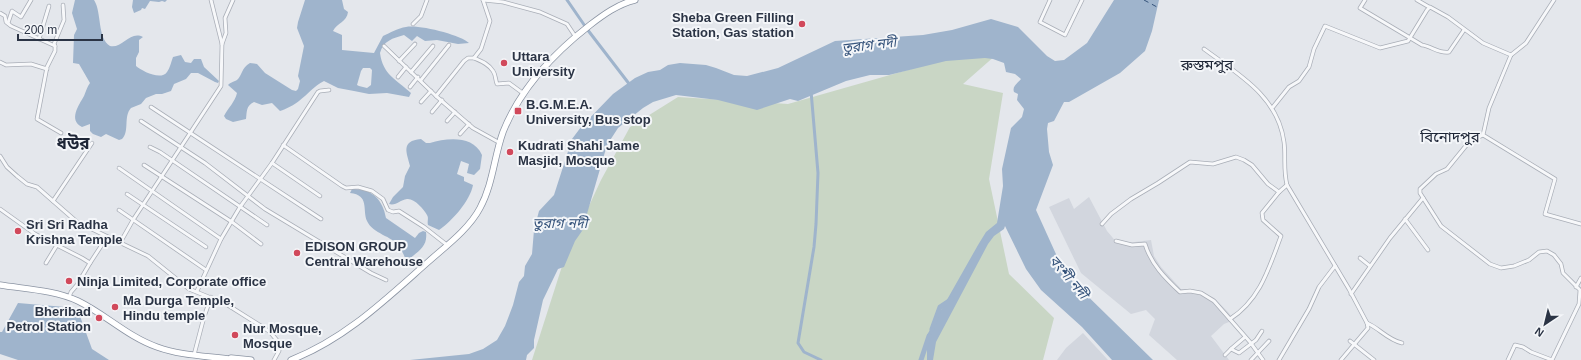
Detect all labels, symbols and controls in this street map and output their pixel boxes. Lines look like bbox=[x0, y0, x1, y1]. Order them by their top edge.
place label: Sheba Green Filling Station, Gas station bbox=[672, 10, 794, 40]
scale bar bbox=[18, 16, 102, 42]
marker: Sheba Green Filling Station, Gas station bbox=[797, 19, 807, 29]
text: 200 m bbox=[24, 23, 57, 37]
water label: তুরাগ নদী bbox=[841, 33, 901, 57]
place label: Uttara University bbox=[512, 49, 576, 79]
district label: রুস্তমপুর bbox=[1180, 56, 1234, 74]
marker: Uttara University bbox=[499, 58, 509, 68]
place label: B.G.M.E.A. University, Bus stop bbox=[526, 97, 651, 127]
marker: B.G.M.E.A. University, Bus stop bbox=[513, 106, 523, 116]
district label: বিনোদপুর bbox=[1419, 128, 1481, 146]
district label: ধউর bbox=[57, 133, 90, 153]
place label: Kudrati Shahi Jame Masjid, Mosque bbox=[518, 138, 639, 168]
marker: Kudrati Shahi Jame Masjid, Mosque bbox=[505, 147, 515, 157]
water label: তুরাগ নদী bbox=[533, 215, 591, 232]
place label: Sri Sri Radha Krishna Temple bbox=[26, 217, 123, 247]
marker: Sri Sri Radha Krishna Temple bbox=[13, 226, 23, 236]
place label: EDISON GROUP Central Warehouse bbox=[305, 239, 423, 269]
marker: EDISON GROUP Central Warehouse bbox=[292, 248, 302, 258]
water label: বংশী নদী bbox=[1046, 252, 1094, 304]
place label: Ninja Limited, Corporate office bbox=[77, 274, 266, 289]
marker: Ninja Limited, Corporate office bbox=[64, 276, 74, 286]
place label: Ma Durga Temple, Hindu temple bbox=[123, 293, 234, 323]
marker: Ma Durga Temple, Hindu temple bbox=[110, 302, 120, 312]
place label: Bheribad Petrol Station bbox=[6, 304, 91, 334]
north arrow bbox=[1525, 304, 1565, 344]
marker: Bheribad Petrol Station bbox=[94, 313, 104, 323]
place label: Nur Mosque, Mosque bbox=[243, 321, 322, 351]
text: N bbox=[1533, 325, 1546, 339]
marker: Nur Mosque, Mosque bbox=[230, 330, 240, 340]

